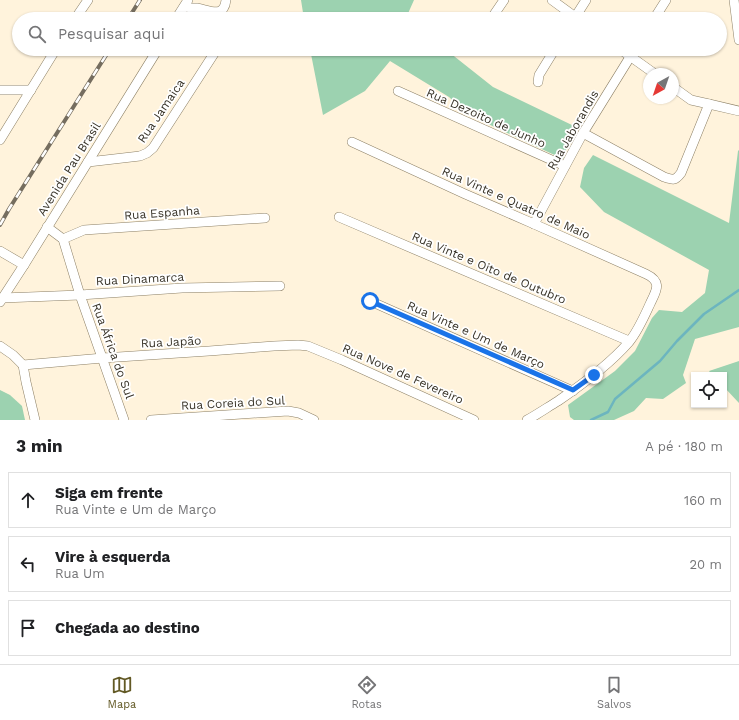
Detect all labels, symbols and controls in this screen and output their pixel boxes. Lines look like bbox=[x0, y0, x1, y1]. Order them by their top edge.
search box bbox=[12, 12, 727, 56]
icon: search bbox=[26, 23, 48, 45]
text: Pesquisar aqui bbox=[58, 25, 165, 43]
north arrow bbox=[643, 68, 679, 104]
street label: Rua Jamaica bbox=[135, 76, 188, 146]
street label: Rua Dezoito de Junho bbox=[424, 85, 548, 151]
street label: Rua Jaborandis bbox=[545, 88, 601, 172]
street label: Avenida Pau Brasil bbox=[35, 119, 104, 218]
street label: Rua Vinte e Quatro de Maio bbox=[440, 164, 592, 242]
street label: Rua Espanha bbox=[124, 203, 201, 223]
street label: Rua Vinte e Oito de Outubro bbox=[410, 229, 568, 307]
street label: Rua Dinamarca bbox=[96, 270, 185, 288]
route start bbox=[361, 292, 379, 310]
street label: Rua Vinte e Um de Março bbox=[405, 298, 547, 372]
street label: Rua África do Sul bbox=[89, 301, 137, 401]
street label: Rua Japão bbox=[140, 333, 202, 351]
street label: Rua Nove de Fevereiro bbox=[340, 341, 466, 407]
route end bbox=[585, 366, 603, 384]
map controls bbox=[691, 372, 727, 408]
button: locate bbox=[691, 372, 727, 408]
street label: Rua Coreia do Sul bbox=[181, 393, 286, 413]
text: 3 min bbox=[16, 436, 62, 456]
text: A pé · 180 m bbox=[645, 439, 723, 454]
text: Siga em frente bbox=[55, 484, 163, 502]
icon: ahead bbox=[17, 489, 39, 511]
text: 160 m bbox=[684, 493, 722, 508]
text: Rua Vinte e Um de Março bbox=[55, 502, 216, 517]
text: Vire à esquerda bbox=[55, 548, 170, 566]
icon: left bbox=[17, 553, 39, 575]
text: 20 m bbox=[690, 557, 722, 572]
text: Rua Um bbox=[55, 566, 105, 581]
icon: arrive bbox=[17, 617, 39, 639]
text: Chegada ao destino bbox=[55, 619, 200, 637]
tab: Mapa bbox=[108, 674, 136, 711]
tab: Rotas bbox=[351, 674, 382, 711]
tab: Salvos bbox=[597, 674, 631, 711]

